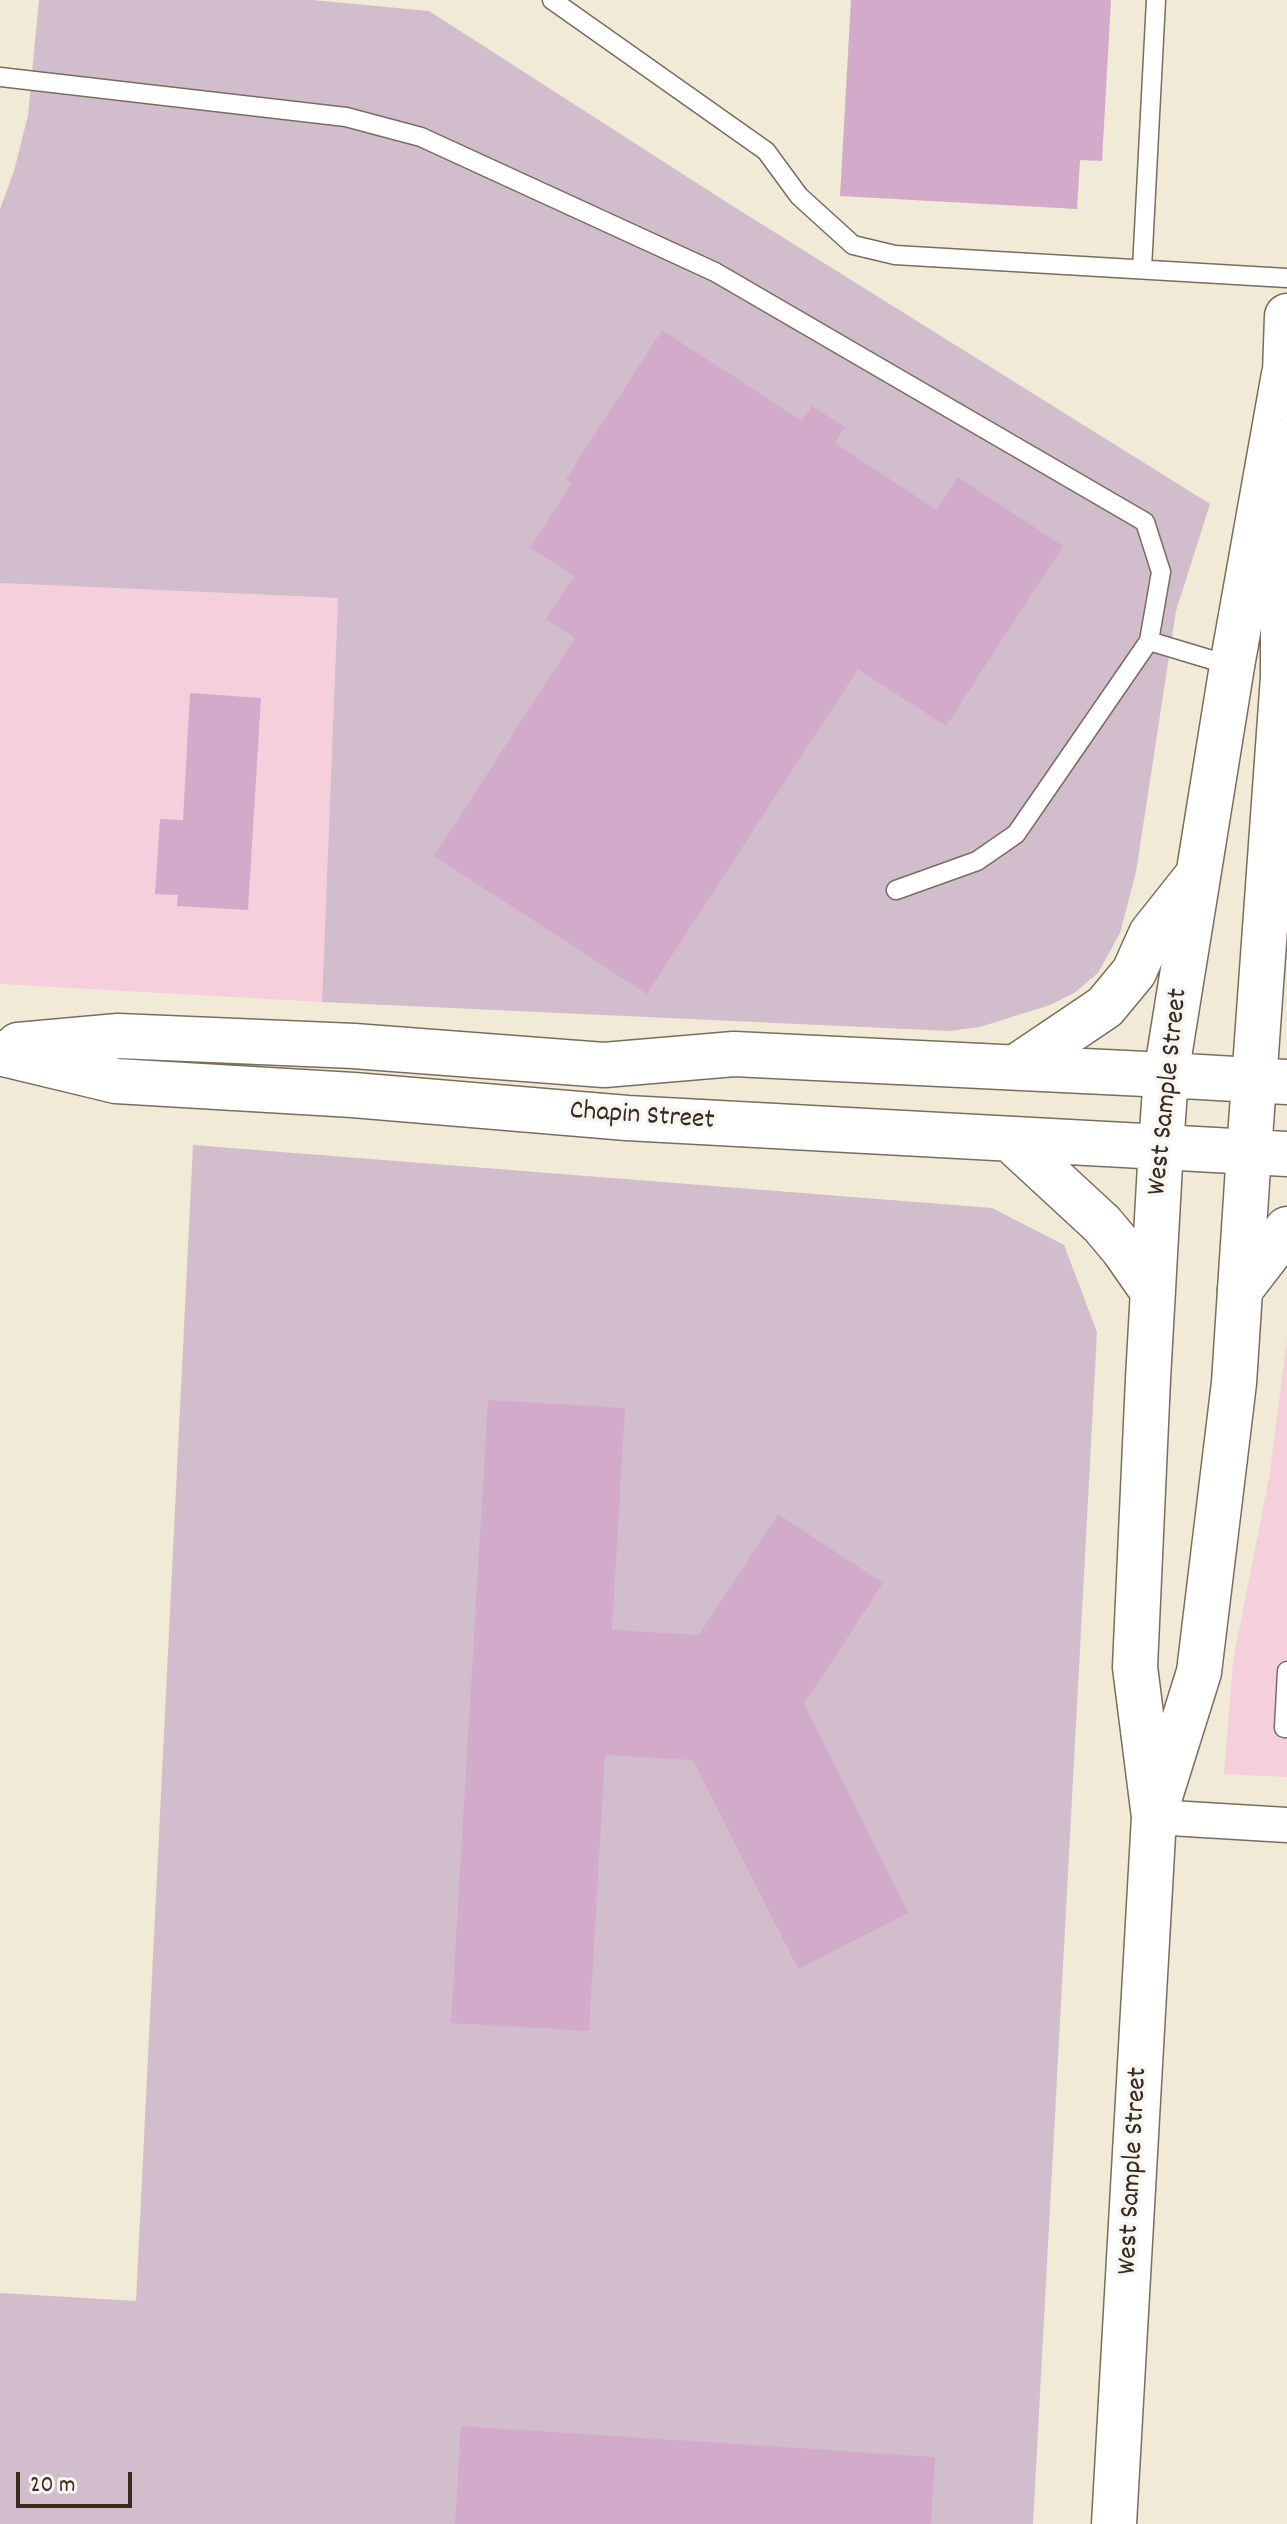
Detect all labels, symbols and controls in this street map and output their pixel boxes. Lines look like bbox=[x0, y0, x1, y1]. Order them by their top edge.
street label: West Sample Street bbox=[1142, 987, 1198, 1197]
street label: Chapin Street bbox=[568, 1096, 716, 1140]
street label: West Sample Street bbox=[1113, 2066, 1157, 2276]
scale bar bbox=[20, 2456, 136, 2506]
text: 20 m bbox=[30, 2469, 76, 2503]

